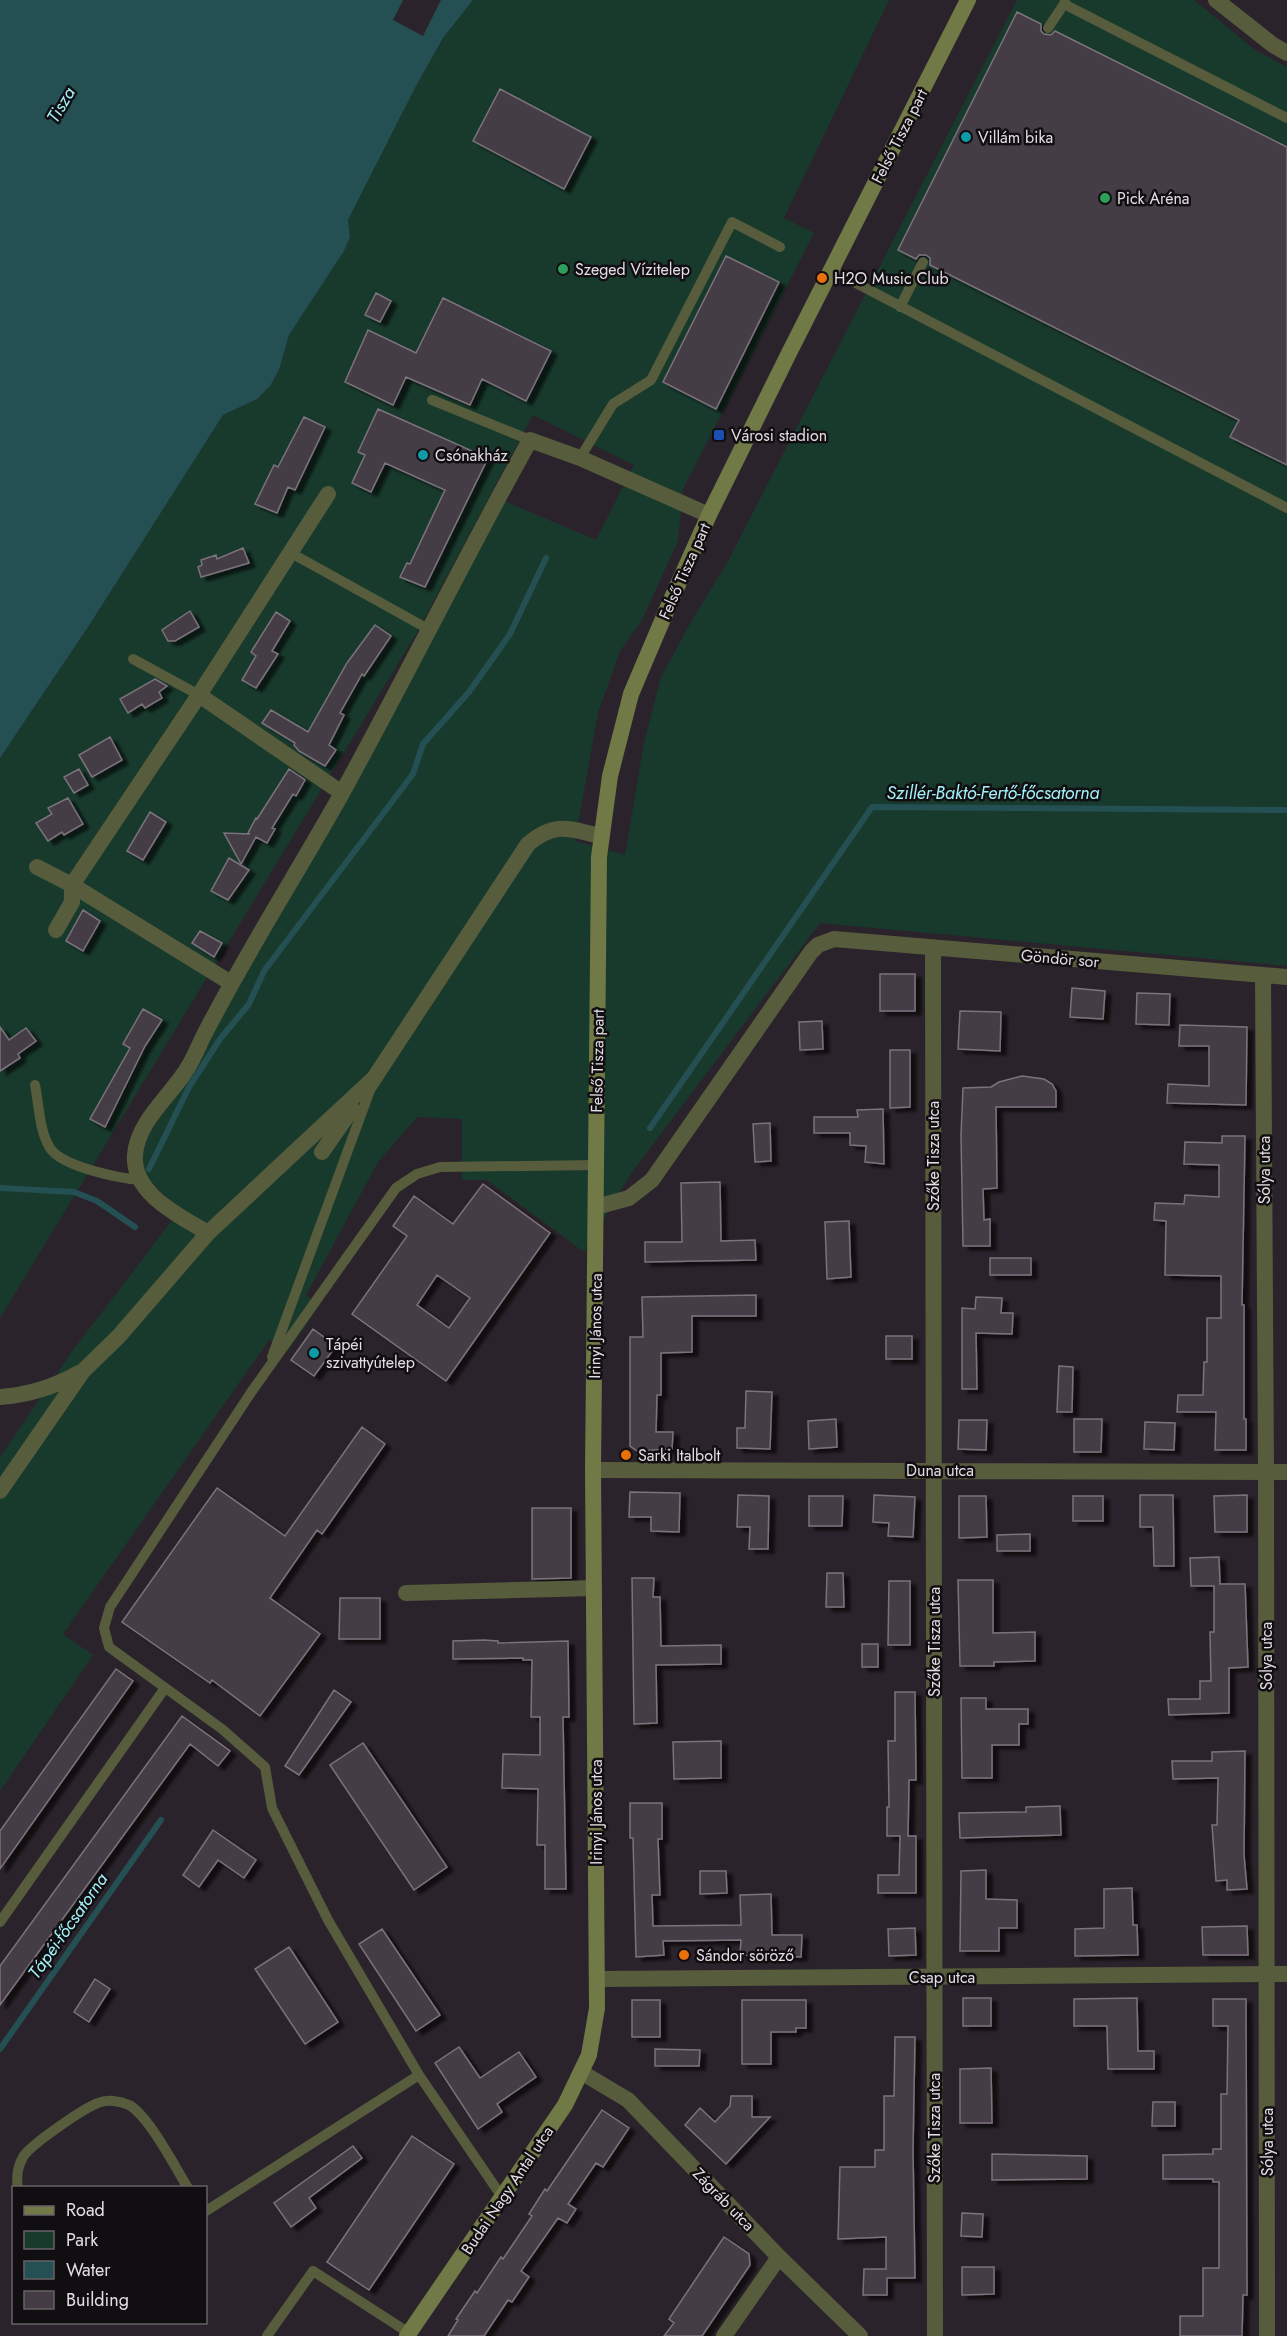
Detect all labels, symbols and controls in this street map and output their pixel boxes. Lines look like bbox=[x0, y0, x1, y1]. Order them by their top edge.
water label: Tisza bbox=[40, 82, 82, 128]
street label: Felső Tisza part bbox=[866, 85, 933, 188]
place label: Villám bika bbox=[978, 126, 1053, 149]
marker: Villám bika bbox=[959, 130, 973, 144]
place label: Pick Aréna bbox=[1117, 187, 1190, 210]
marker: Pick Aréna bbox=[1098, 191, 1112, 205]
place label: Szeged Vízitelep bbox=[575, 258, 690, 281]
marker: Szeged Vízitelep bbox=[556, 262, 570, 276]
place label: H2O Music Club bbox=[834, 267, 949, 290]
marker: H2O Music Club bbox=[815, 271, 829, 285]
place label: Városi stadion bbox=[731, 424, 827, 447]
marker: Városi stadion bbox=[712, 428, 726, 442]
place label: Csónakház bbox=[435, 444, 508, 467]
marker: Csónakház bbox=[416, 448, 430, 462]
street label: Felső Tisza part bbox=[653, 519, 716, 623]
water label: Szillér-Baktó-Fertő-főcsatorna bbox=[887, 780, 1100, 806]
street label: Göndör sor bbox=[1020, 944, 1100, 973]
street label: Felső Tisza part bbox=[585, 1009, 610, 1113]
street label: Szőke Tisza utca bbox=[922, 1101, 945, 1211]
street label: Sólya utca bbox=[1253, 1136, 1276, 1204]
street label: Irinyi János utca bbox=[583, 1273, 608, 1379]
place label: Tápéi szivattyútelep bbox=[326, 1333, 415, 1374]
marker: Tápéi szivattyútelep bbox=[307, 1346, 321, 1360]
place label: Sarki Italbolt bbox=[638, 1444, 721, 1467]
marker: Sarki Italbolt bbox=[619, 1448, 633, 1462]
street label: Duna utca bbox=[906, 1459, 974, 1482]
street label: Szőke Tisza utca bbox=[923, 1587, 946, 1697]
street label: Sólya utca bbox=[1255, 1622, 1278, 1690]
street label: Irinyi János utca bbox=[585, 1759, 608, 1865]
water label: Tápéi-főcsatorna bbox=[22, 1868, 114, 1984]
place label: Sándor söröző bbox=[696, 1944, 794, 1967]
marker: Sándor söröző bbox=[677, 1948, 691, 1962]
street label: Csap utca bbox=[909, 1966, 975, 1989]
street label: Szőke Tisza utca bbox=[923, 2073, 946, 2183]
street label: Sólya utca bbox=[1256, 2108, 1279, 2176]
street label: Budai Nagy Antal utca bbox=[456, 2121, 559, 2259]
street label: Zágráb utca bbox=[687, 2162, 760, 2236]
legend bbox=[12, 2186, 207, 2324]
text: Road bbox=[66, 2197, 105, 2223]
text: Park bbox=[66, 2227, 98, 2253]
text: Water bbox=[66, 2257, 111, 2283]
text: Building bbox=[66, 2287, 129, 2313]

